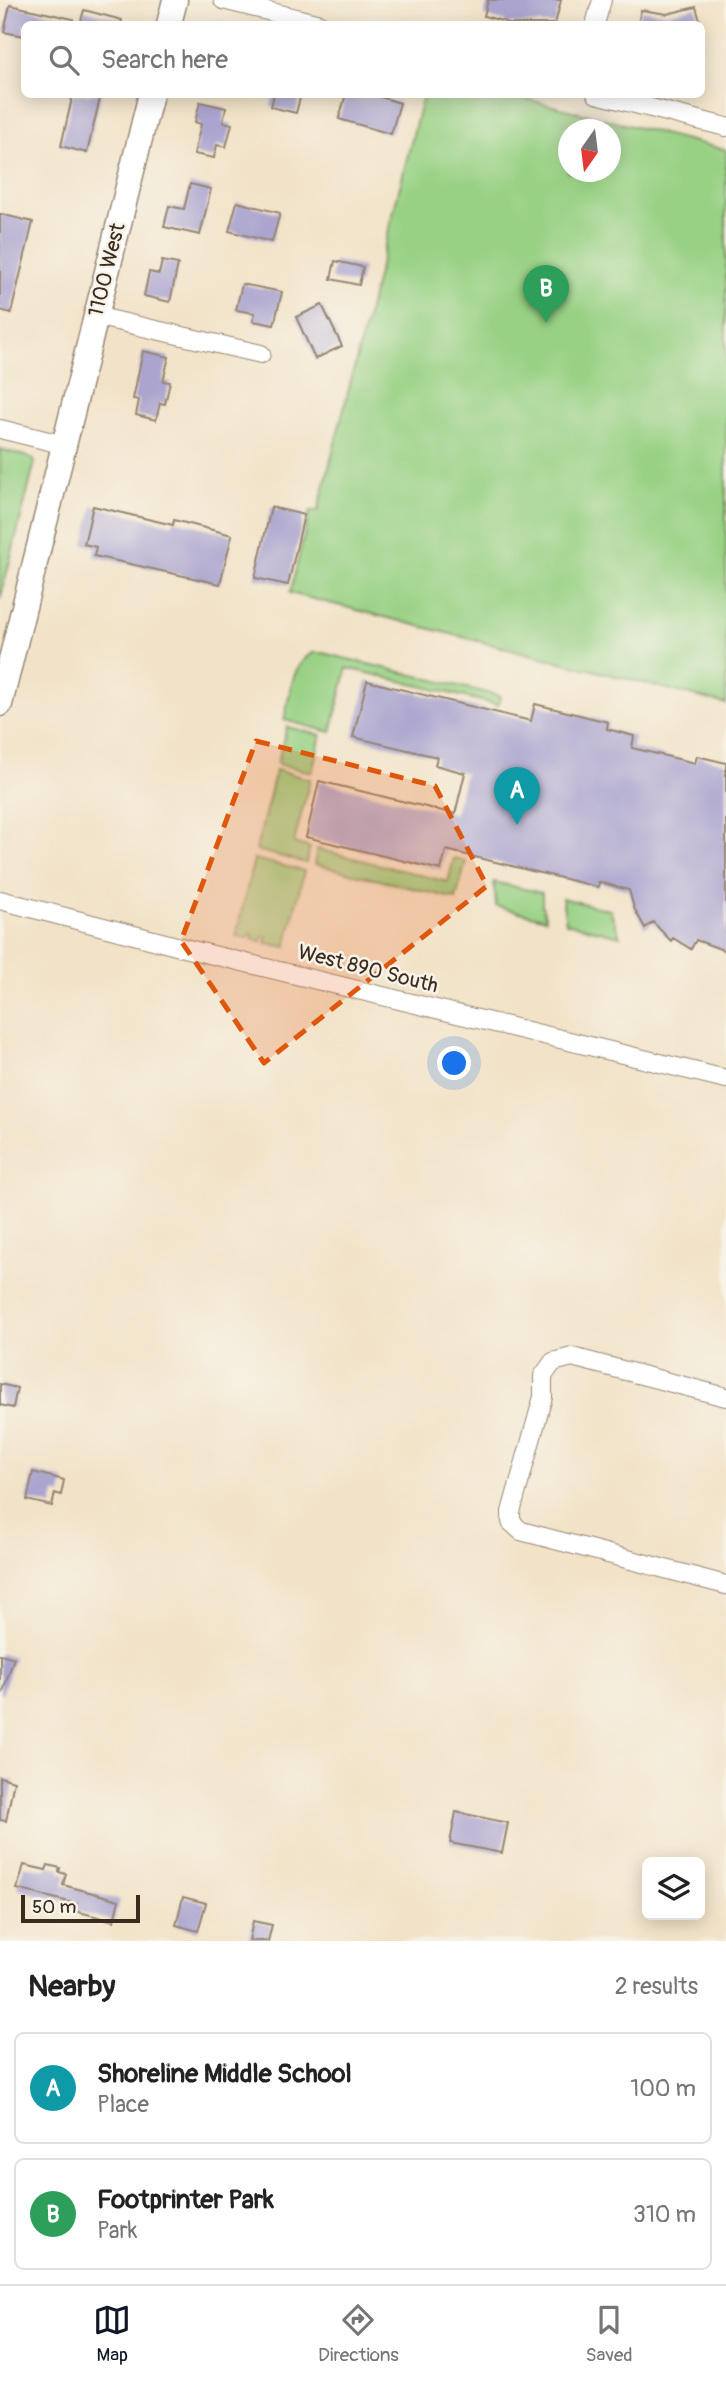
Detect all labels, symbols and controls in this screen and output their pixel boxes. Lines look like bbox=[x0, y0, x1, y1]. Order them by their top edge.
search box bbox=[21, 21, 705, 98]
icon: search bbox=[45, 41, 83, 79]
text: Search here bbox=[101, 44, 228, 76]
north arrow bbox=[558, 119, 621, 182]
street label: 1100 West bbox=[82, 220, 132, 320]
pin: B bbox=[523, 265, 569, 323]
pin: A bbox=[494, 767, 540, 825]
street label: West 890 South bbox=[295, 939, 441, 999]
your location bbox=[437, 1046, 471, 1080]
map controls bbox=[642, 1857, 705, 1920]
button: layers bbox=[642, 1857, 705, 1920]
scale bar bbox=[21, 1892, 140, 1924]
text: 50 m bbox=[32, 1895, 76, 1919]
text: Nearby bbox=[28, 1968, 115, 2005]
text: 2 results bbox=[615, 1972, 698, 2001]
text: Shoreline Middle School bbox=[97, 2058, 352, 2090]
text: A bbox=[46, 2074, 60, 2103]
text: 100 m bbox=[630, 2074, 696, 2103]
text: Place bbox=[97, 2090, 149, 2119]
text: Footprinter Park bbox=[97, 2184, 274, 2216]
text: B bbox=[46, 2200, 60, 2229]
text: 310 m bbox=[633, 2200, 696, 2229]
text: Park bbox=[97, 2216, 137, 2245]
tab: Map bbox=[93, 2301, 131, 2367]
tab: Directions bbox=[318, 2301, 399, 2367]
tab: Saved bbox=[585, 2301, 633, 2367]

